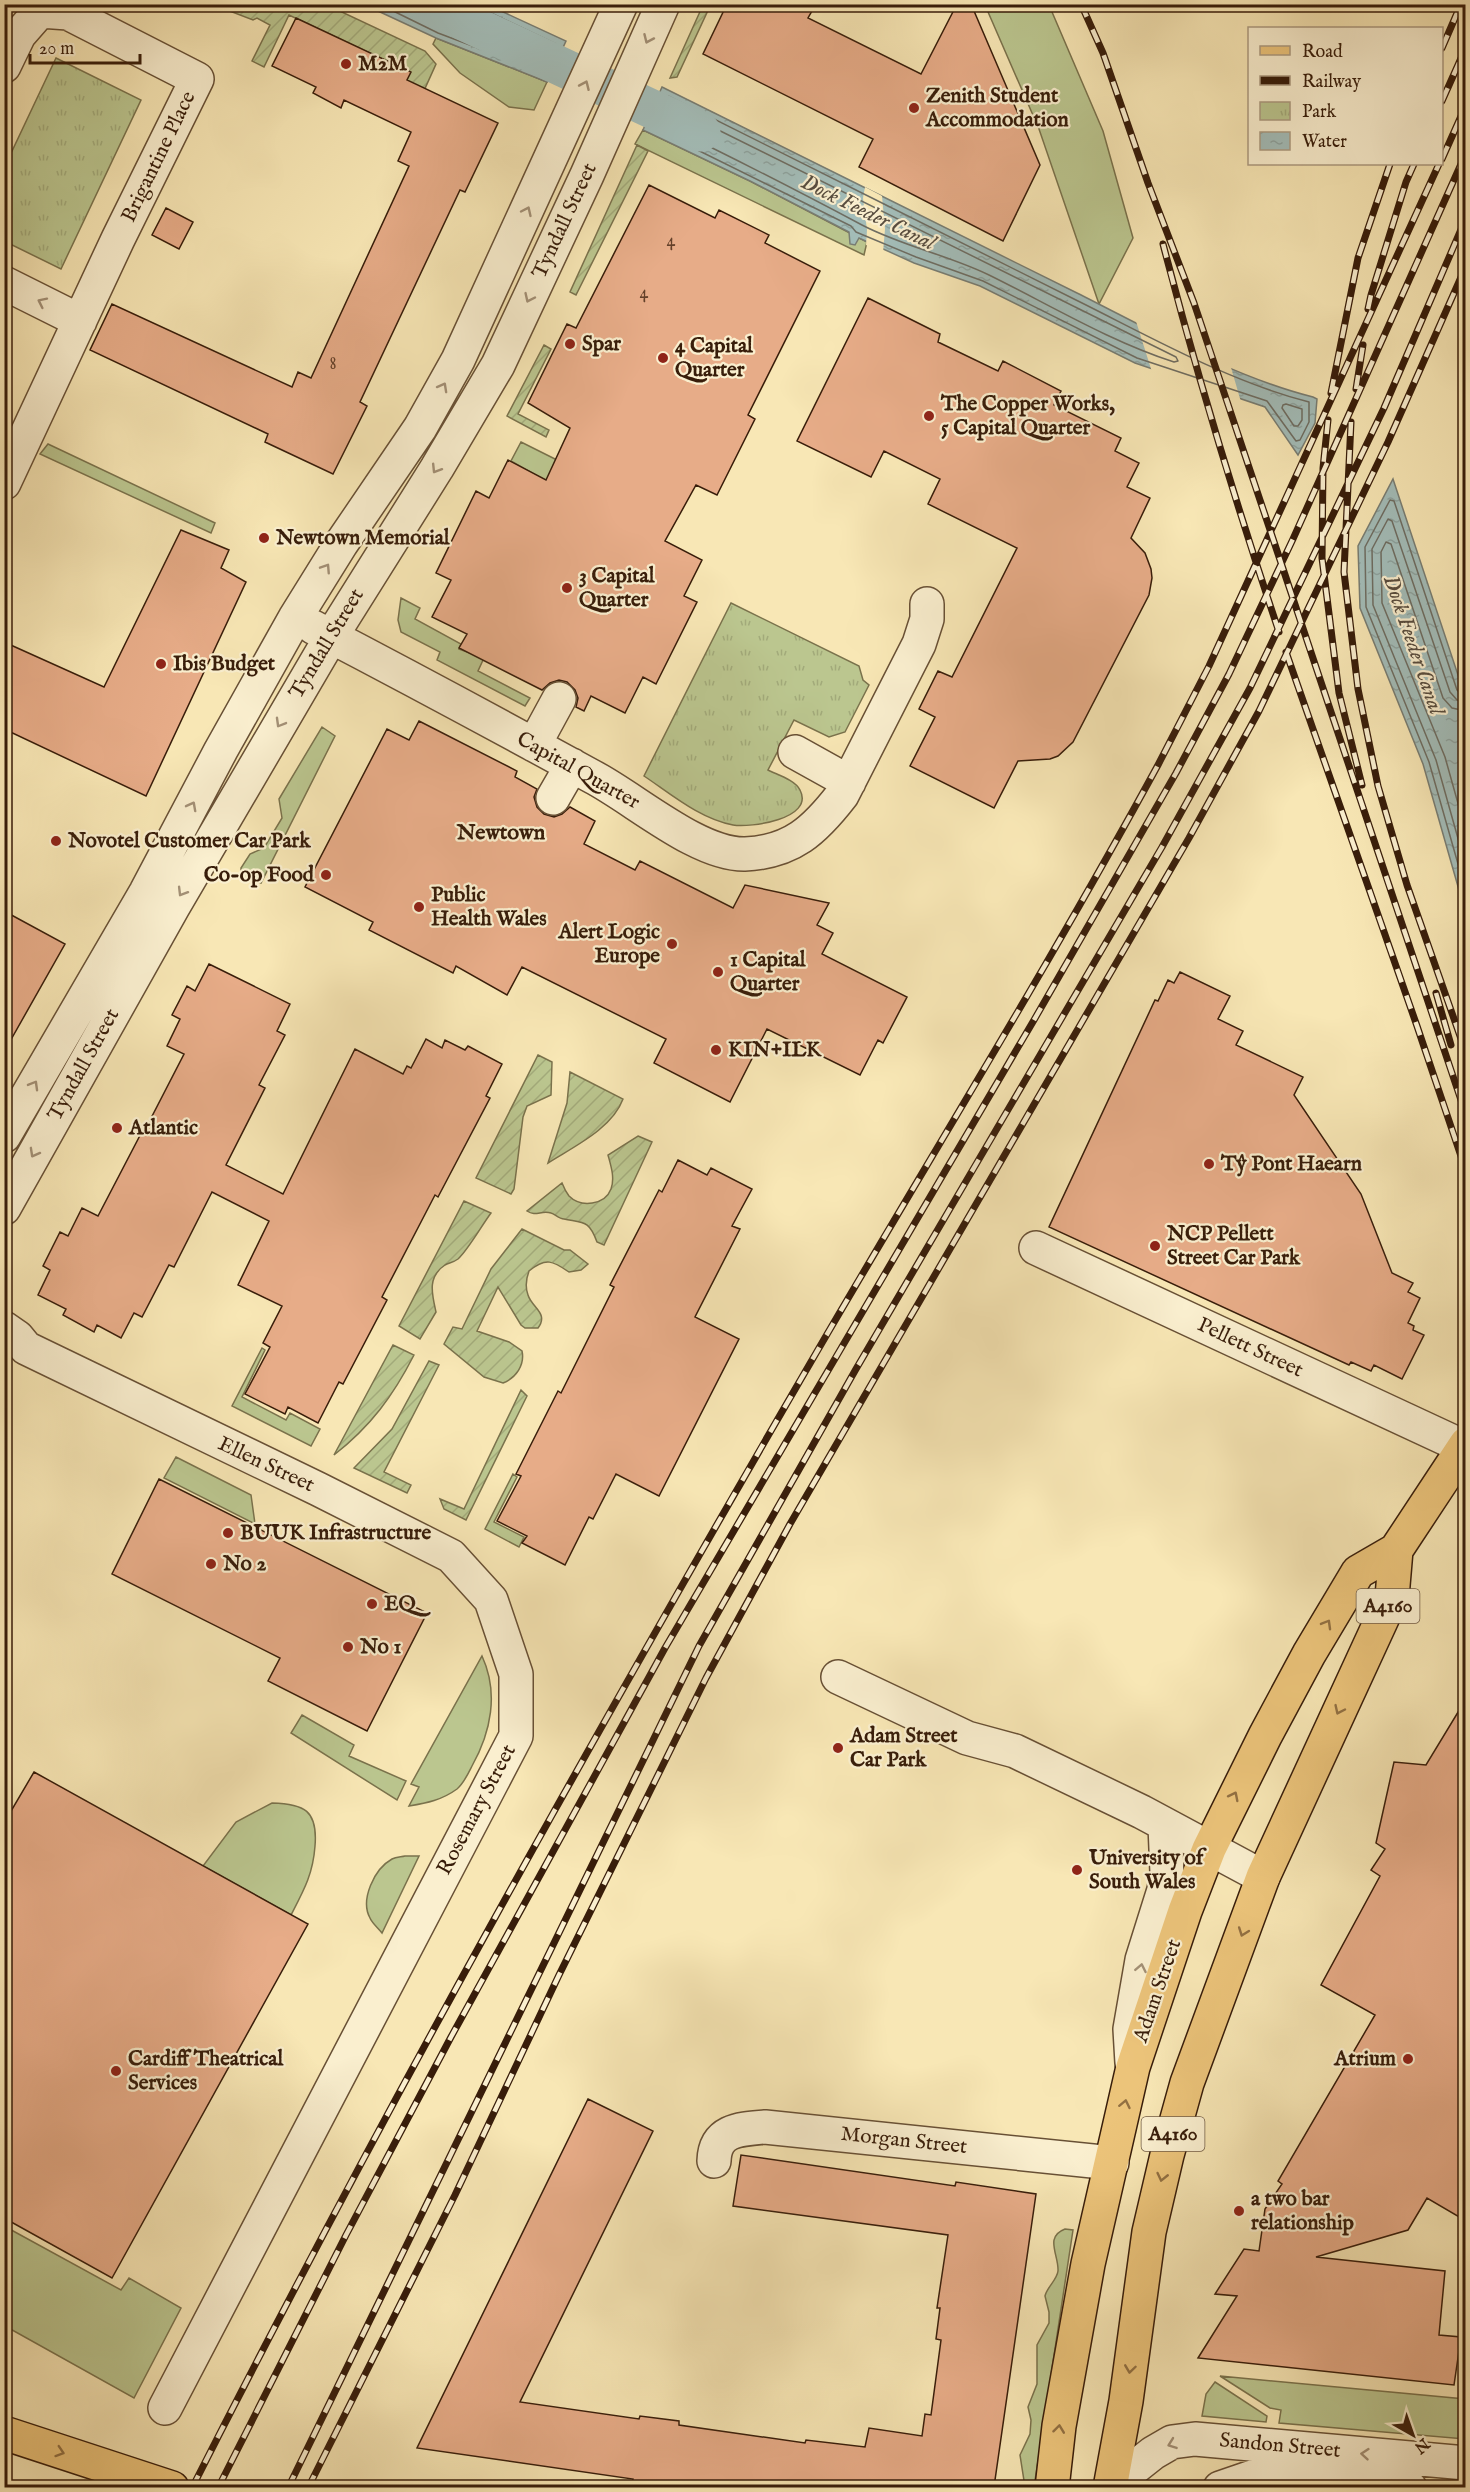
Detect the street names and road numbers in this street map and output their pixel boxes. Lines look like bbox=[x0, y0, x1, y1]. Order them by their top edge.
street label: Brigantine Place bbox=[116, 87, 203, 227]
street label: Tyndall Street bbox=[526, 159, 604, 283]
street label: Tyndall Street bbox=[283, 584, 371, 704]
street label: Capital Quarter bbox=[512, 726, 645, 816]
street label: Tyndall Street bbox=[42, 1004, 126, 1126]
street label: Pellett Street bbox=[1193, 1312, 1307, 1384]
street label: Ellen Street bbox=[213, 1431, 319, 1499]
road number: A4160 bbox=[1356, 1589, 1420, 1623]
street label: Rosemary Street bbox=[431, 1740, 523, 1880]
street label: Adam Street bbox=[1127, 1936, 1188, 2047]
road number: A4160 bbox=[1142, 2117, 1204, 2151]
street label: Morgan Street bbox=[839, 2121, 969, 2161]
street label: Sandon Street bbox=[1218, 2427, 1342, 2465]

